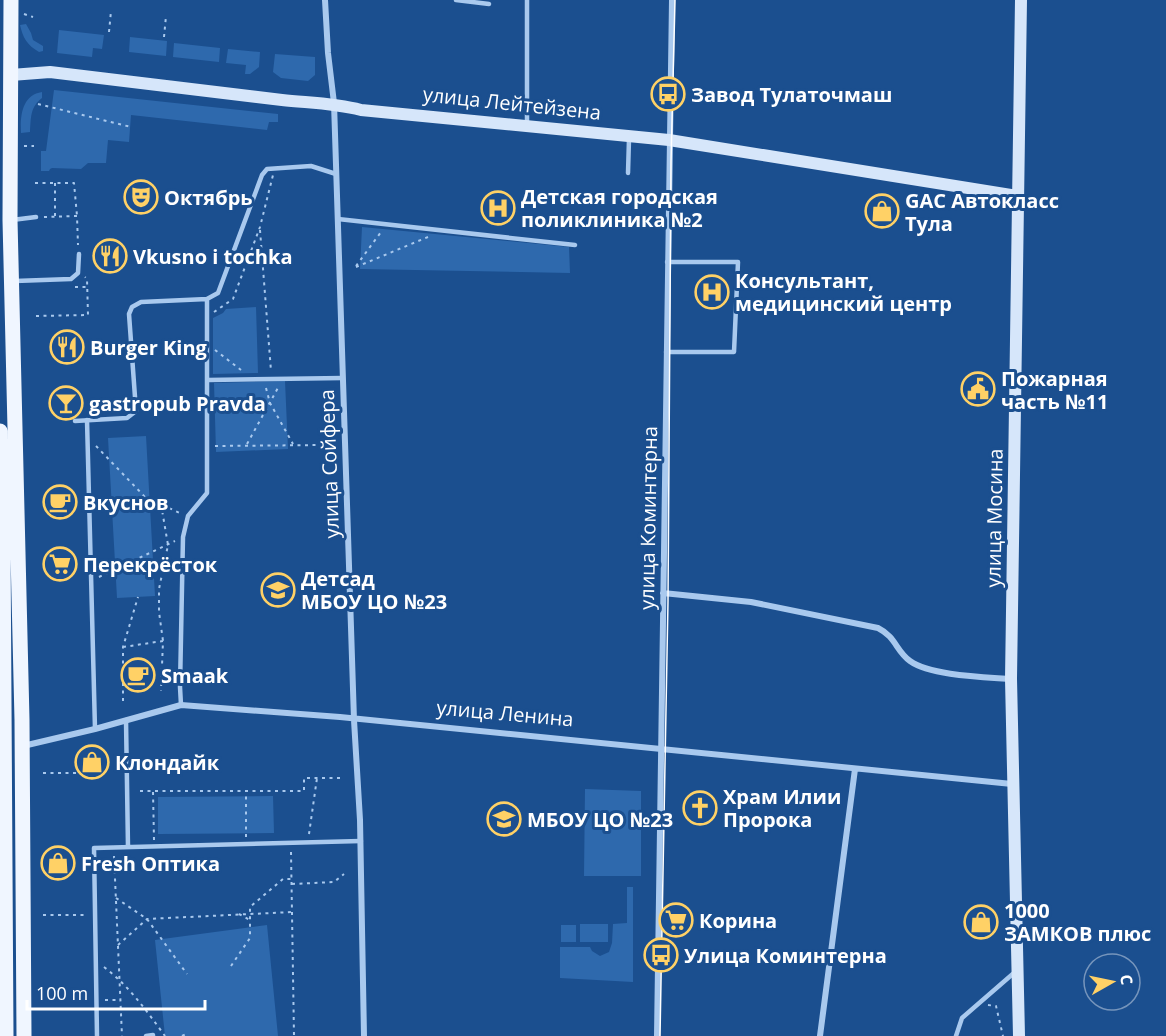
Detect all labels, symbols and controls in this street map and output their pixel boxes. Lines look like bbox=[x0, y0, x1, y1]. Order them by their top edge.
bus stop icon: Завод Тулаточмаш bbox=[650, 76, 686, 112]
street label: улица Лейтейзена bbox=[422, 80, 602, 126]
place label: Завод Тулаточмаш bbox=[691, 81, 892, 108]
theatre icon: Октябрь bbox=[123, 179, 159, 215]
place label: Детская городская поликлиника №2 bbox=[521, 183, 718, 233]
place label: Октябрь bbox=[164, 184, 253, 211]
place label: GAC Автокласс Тула bbox=[905, 187, 1059, 237]
hospital icon: Детская городская поликлиника №2 bbox=[480, 190, 516, 226]
shop icon: GAC Автокласс Тула bbox=[864, 193, 900, 229]
restaurant icon: Vkusno i tochka bbox=[92, 238, 128, 274]
place label: Vkusno i tochka bbox=[133, 243, 292, 270]
place label: Консультант, медицинский центр bbox=[735, 267, 952, 317]
hospital icon: Консультант, медицинский центр bbox=[694, 274, 730, 310]
restaurant icon: Burger King bbox=[49, 329, 85, 365]
place label: Burger King bbox=[90, 334, 208, 361]
place label: Пожарная часть №11 bbox=[1001, 365, 1108, 415]
public building icon: Пожарная часть №11 bbox=[960, 371, 996, 407]
bar icon: gastropub Pravda bbox=[48, 385, 84, 421]
street label: улица Сойфера bbox=[313, 389, 345, 539]
place label: gastropub Pravda bbox=[89, 390, 266, 417]
street label: улица Коминтерна bbox=[633, 426, 663, 610]
street label: улица Мосина bbox=[979, 448, 1009, 588]
cafe icon: Вкуснов bbox=[42, 484, 78, 520]
place label: Вкуснов bbox=[83, 489, 169, 516]
supermarket icon: Перекрёсток bbox=[42, 546, 78, 582]
place label: Перекрёсток bbox=[83, 551, 218, 578]
place label: Детсад МБОУ ЦО №23 bbox=[301, 565, 447, 615]
school or university icon: Детсад МБОУ ЦО №23 bbox=[260, 572, 296, 608]
cafe icon: Smaak bbox=[120, 657, 156, 693]
place label: Smaak bbox=[161, 662, 229, 689]
street label: улица Ленина bbox=[435, 694, 575, 732]
shop icon: Клондайк bbox=[74, 744, 110, 780]
place label: Клондайк bbox=[115, 749, 220, 776]
place label: Храм Илии Пророка bbox=[723, 783, 841, 833]
church icon: Храм Илии Пророка bbox=[682, 790, 718, 826]
school or university icon: МБОУ ЦО №23 bbox=[486, 801, 522, 837]
place label: МБОУ ЦО №23 bbox=[527, 806, 673, 833]
shop icon: Fresh Оптика bbox=[40, 845, 76, 881]
place label: Fresh Оптика bbox=[81, 850, 220, 877]
place label: 1000 ЗАМКОВ плюс bbox=[1004, 897, 1151, 947]
supermarket icon: Корина bbox=[658, 902, 694, 938]
shop icon: 1000 ЗАМКОВ плюс bbox=[963, 904, 999, 940]
place label: Корина bbox=[699, 907, 777, 934]
bus stop icon: Улица Коминтерна bbox=[643, 937, 679, 973]
place label: Улица Коминтерна bbox=[684, 942, 887, 969]
north arrow bbox=[1082, 952, 1142, 1012]
scale bar bbox=[27, 973, 206, 1011]
text: С bbox=[1115, 973, 1138, 986]
text: 100 m bbox=[36, 981, 88, 1005]

